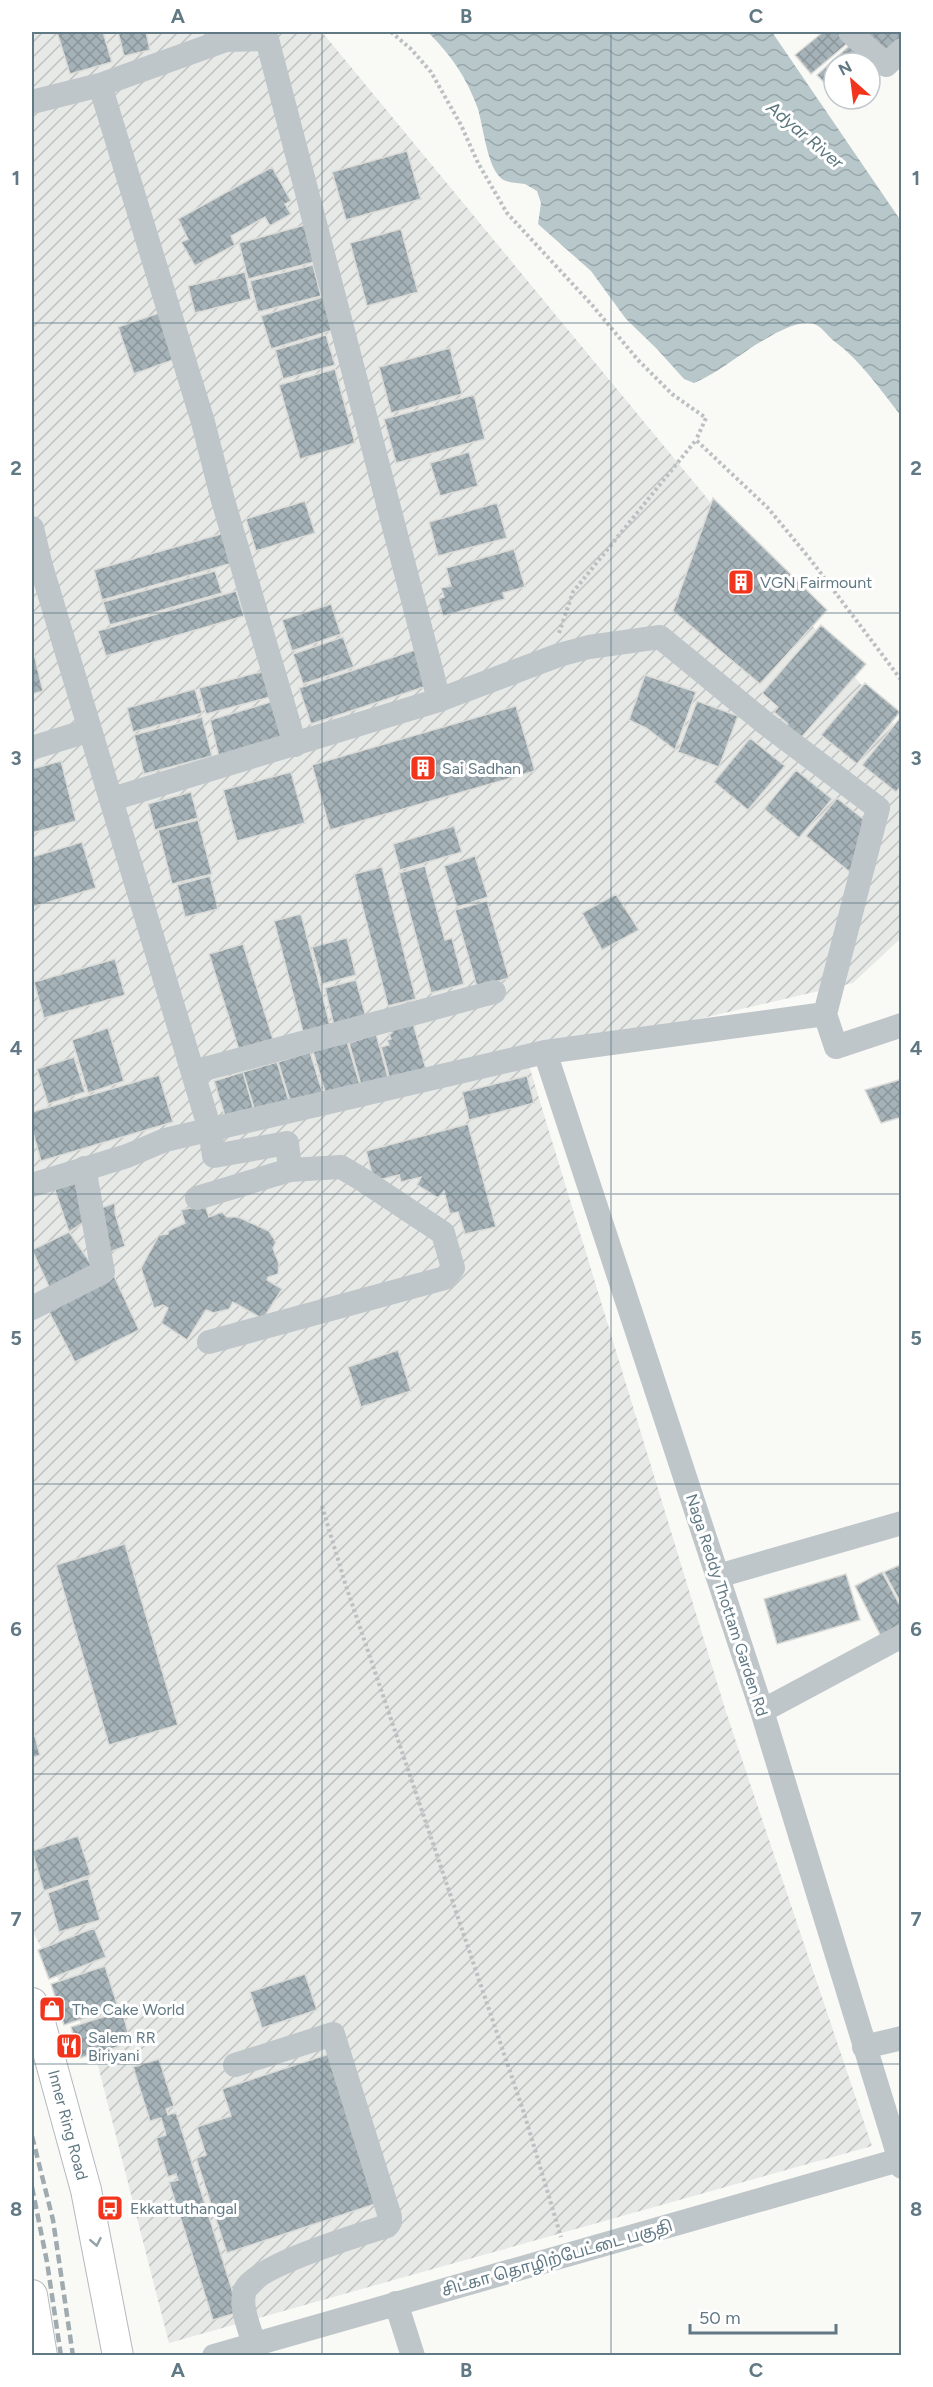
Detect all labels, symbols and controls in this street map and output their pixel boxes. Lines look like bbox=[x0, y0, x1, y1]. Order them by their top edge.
text: A bbox=[171, 4, 186, 28]
text: B bbox=[460, 4, 472, 28]
text: C bbox=[749, 4, 763, 28]
north arrow bbox=[822, 51, 882, 111]
text: N bbox=[835, 57, 855, 79]
water label: Adyar River bbox=[761, 96, 849, 174]
text: 1 bbox=[12, 166, 20, 190]
text: 1 bbox=[912, 166, 920, 190]
text: 2 bbox=[10, 456, 22, 480]
text: 2 bbox=[910, 456, 922, 480]
building icon: VGN Fairmount bbox=[726, 567, 756, 597]
place label: VGN Fairmount bbox=[760, 573, 872, 592]
text: 3 bbox=[10, 746, 22, 770]
text: 3 bbox=[910, 746, 922, 770]
building icon: Sai Sadhan bbox=[408, 753, 438, 783]
place label: Sai Sadhan bbox=[442, 759, 521, 778]
text: 4 bbox=[10, 1036, 23, 1060]
text: 4 bbox=[910, 1036, 923, 1060]
text: 5 bbox=[10, 1326, 22, 1350]
text: 5 bbox=[910, 1326, 922, 1350]
street label: Naga Reddy Thottam Garden Rd bbox=[682, 1491, 772, 1719]
text: 6 bbox=[10, 1617, 22, 1641]
text: 6 bbox=[910, 1617, 922, 1641]
text: 7 bbox=[10, 1907, 22, 1931]
text: 7 bbox=[910, 1907, 922, 1931]
shop icon: The Cake World bbox=[37, 1994, 67, 2024]
place label: The Cake World bbox=[72, 2000, 185, 2019]
place label: Salem RR Biriyani bbox=[88, 2028, 156, 2065]
restaurant icon: Salem RR Biriyani bbox=[54, 2031, 84, 2061]
street label: Inner Ring Road bbox=[44, 2068, 92, 2182]
bus stop icon: Ekkattuthangal bbox=[95, 2193, 125, 2223]
text: 8 bbox=[10, 2197, 22, 2221]
text: 8 bbox=[910, 2197, 922, 2221]
place label: Ekkattuthangal bbox=[130, 2199, 237, 2218]
street label: சிட்கா தொழிற்பேட்டை பகுதி bbox=[439, 2216, 675, 2302]
one-way arrow bbox=[89, 2236, 102, 2246]
scale bar bbox=[690, 2297, 836, 2335]
text: 50 m bbox=[699, 2307, 741, 2329]
text: A bbox=[171, 2358, 186, 2382]
text: B bbox=[460, 2358, 472, 2382]
text: C bbox=[749, 2358, 763, 2382]

